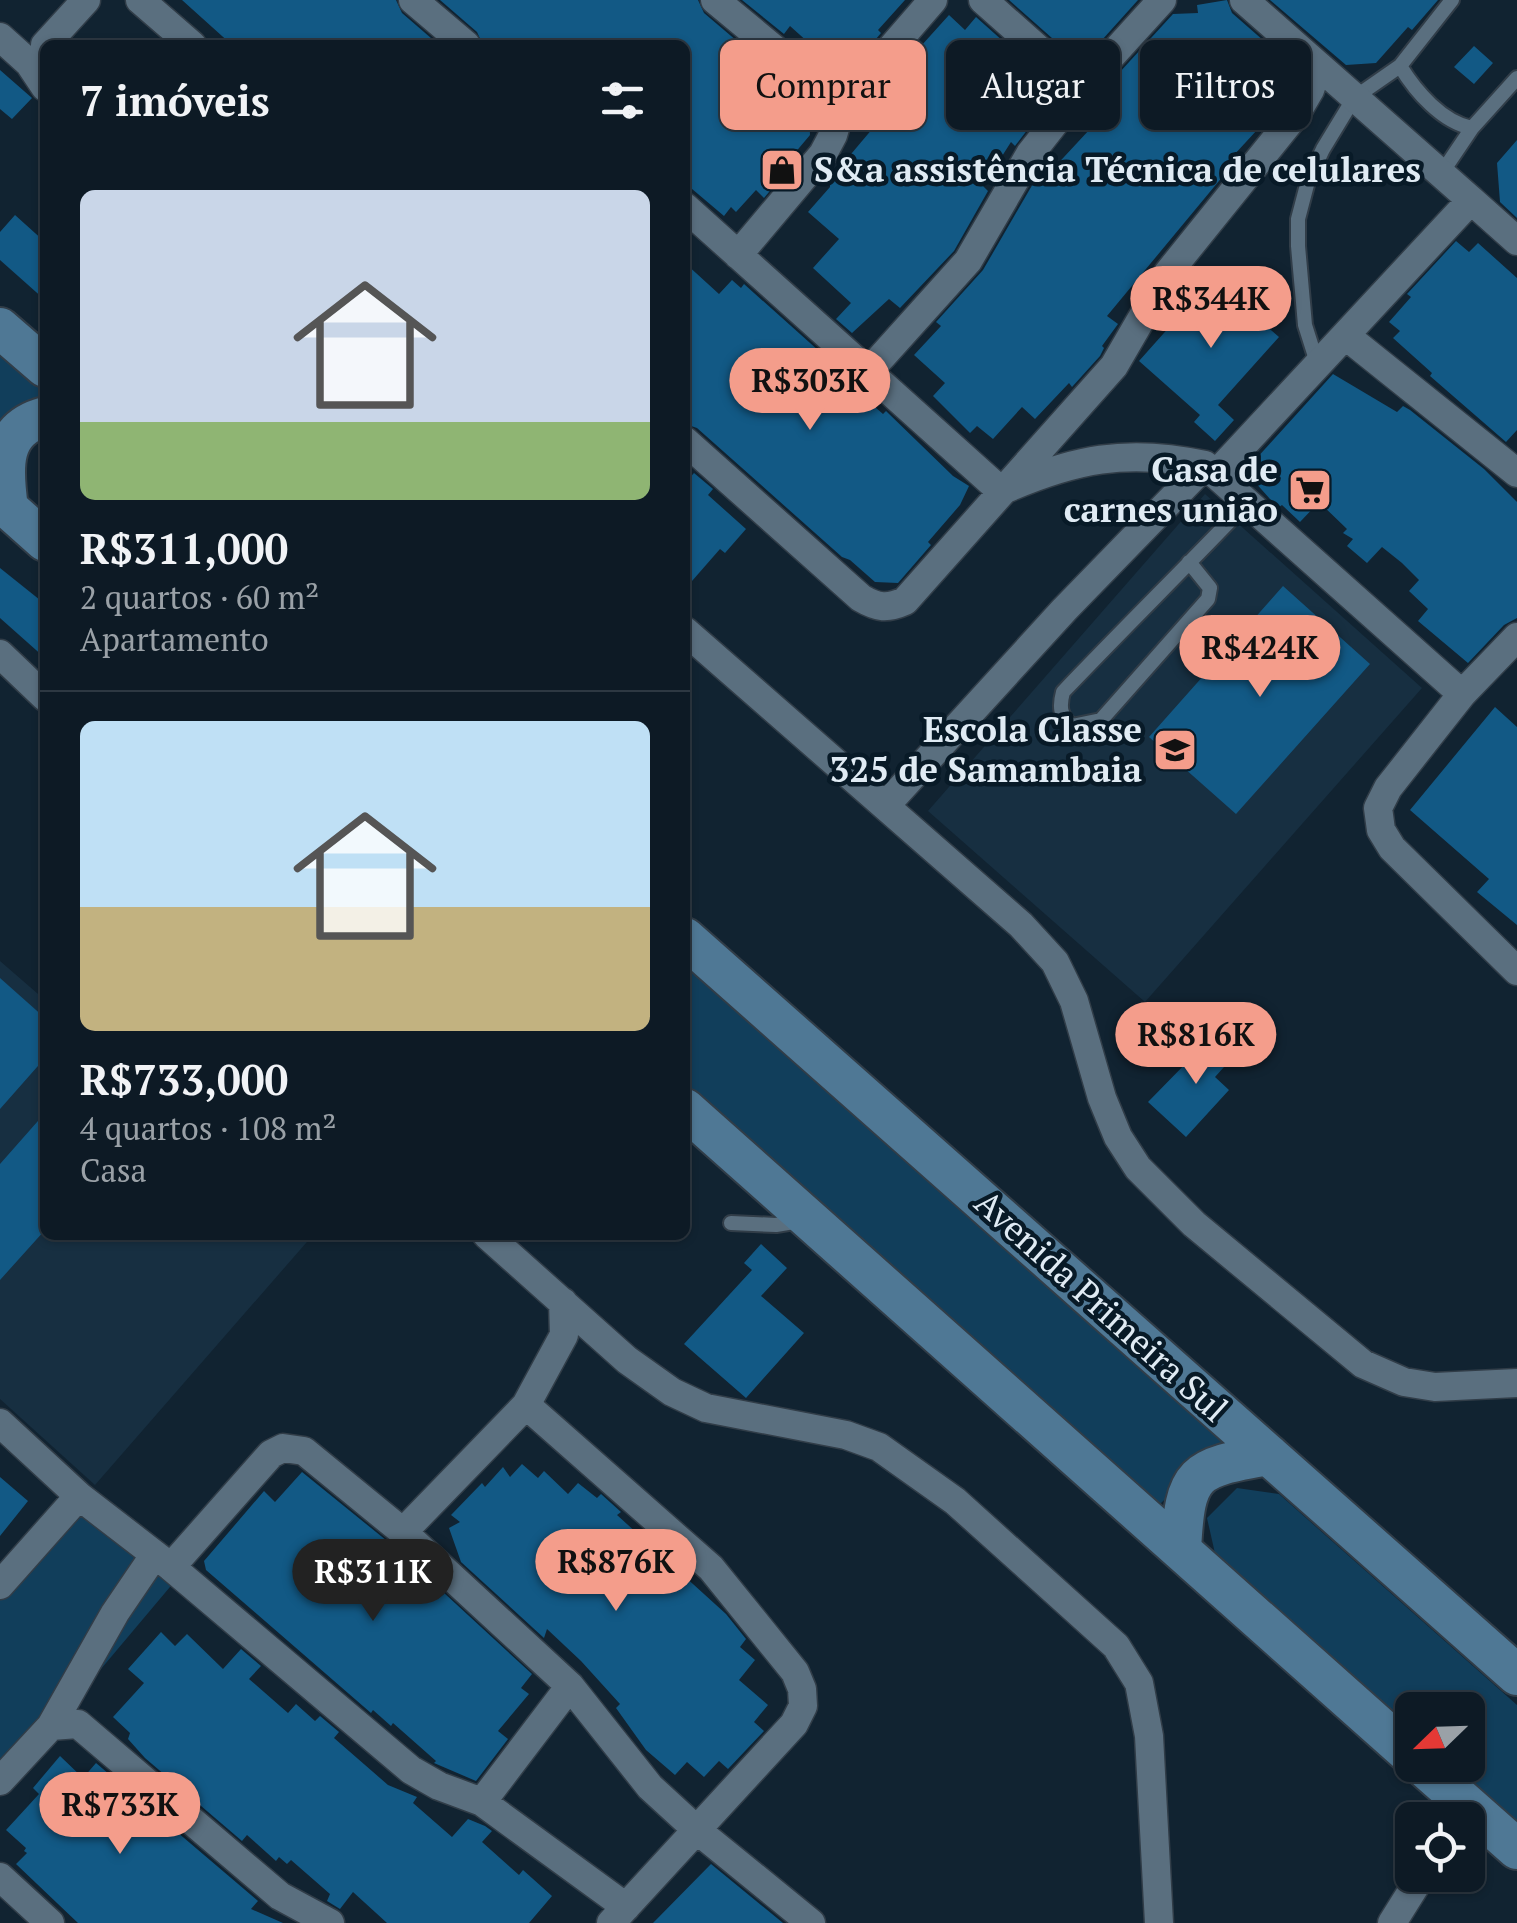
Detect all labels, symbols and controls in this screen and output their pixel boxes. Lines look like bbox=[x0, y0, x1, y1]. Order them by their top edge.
chip: Comprar bbox=[720, 40, 926, 130]
chip: Alugar bbox=[946, 40, 1120, 130]
chip: Filtros bbox=[1140, 40, 1311, 130]
text: 7 imóveis bbox=[80, 72, 270, 128]
icon: filters bbox=[595, 73, 650, 128]
place label: S&a assistência Técnica de celulares bbox=[814, 146, 1421, 192]
shop icon: S&a assistência Técnica de celulares bbox=[759, 147, 805, 193]
icon: home bbox=[275, 255, 455, 435]
pin: R$344K bbox=[1130, 266, 1292, 351]
text: R$344K bbox=[1152, 277, 1270, 319]
pin: R$303K bbox=[729, 348, 891, 433]
text: R$303K bbox=[751, 359, 869, 401]
place label: Casa de carnes união bbox=[1064, 446, 1278, 532]
supermarket icon: Casa de carnes união bbox=[1287, 467, 1333, 513]
text: R$311,000 bbox=[80, 520, 288, 576]
text: 2 quartos · 60 m² bbox=[80, 576, 319, 618]
pin: R$424K bbox=[1179, 615, 1341, 700]
text: Apartamento bbox=[80, 618, 269, 660]
text: R$424K bbox=[1201, 626, 1319, 668]
place label: Escola Classe 325 de Samambaia bbox=[830, 706, 1142, 792]
school or university icon: Escola Classe 325 de Samambaia bbox=[1152, 727, 1198, 773]
icon: home bbox=[275, 786, 455, 966]
pin: R$816K bbox=[1115, 1002, 1277, 1087]
text: R$816K bbox=[1137, 1013, 1255, 1055]
text: R$733,000 bbox=[80, 1051, 288, 1107]
text: 4 quartos · 108 m² bbox=[80, 1107, 336, 1149]
text: Casa bbox=[80, 1149, 147, 1191]
street label: Avenida Primeira Sul bbox=[965, 1179, 1238, 1431]
pin: R$876K bbox=[535, 1529, 697, 1614]
pin: R$311K bbox=[292, 1539, 454, 1624]
text: R$876K bbox=[557, 1540, 675, 1582]
text: R$311K bbox=[314, 1550, 432, 1592]
north arrow bbox=[1395, 1692, 1485, 1782]
map controls bbox=[1395, 1692, 1485, 1892]
pin: R$733K bbox=[39, 1772, 201, 1857]
text: R$733K bbox=[61, 1783, 179, 1825]
button: locate bbox=[1395, 1802, 1485, 1892]

